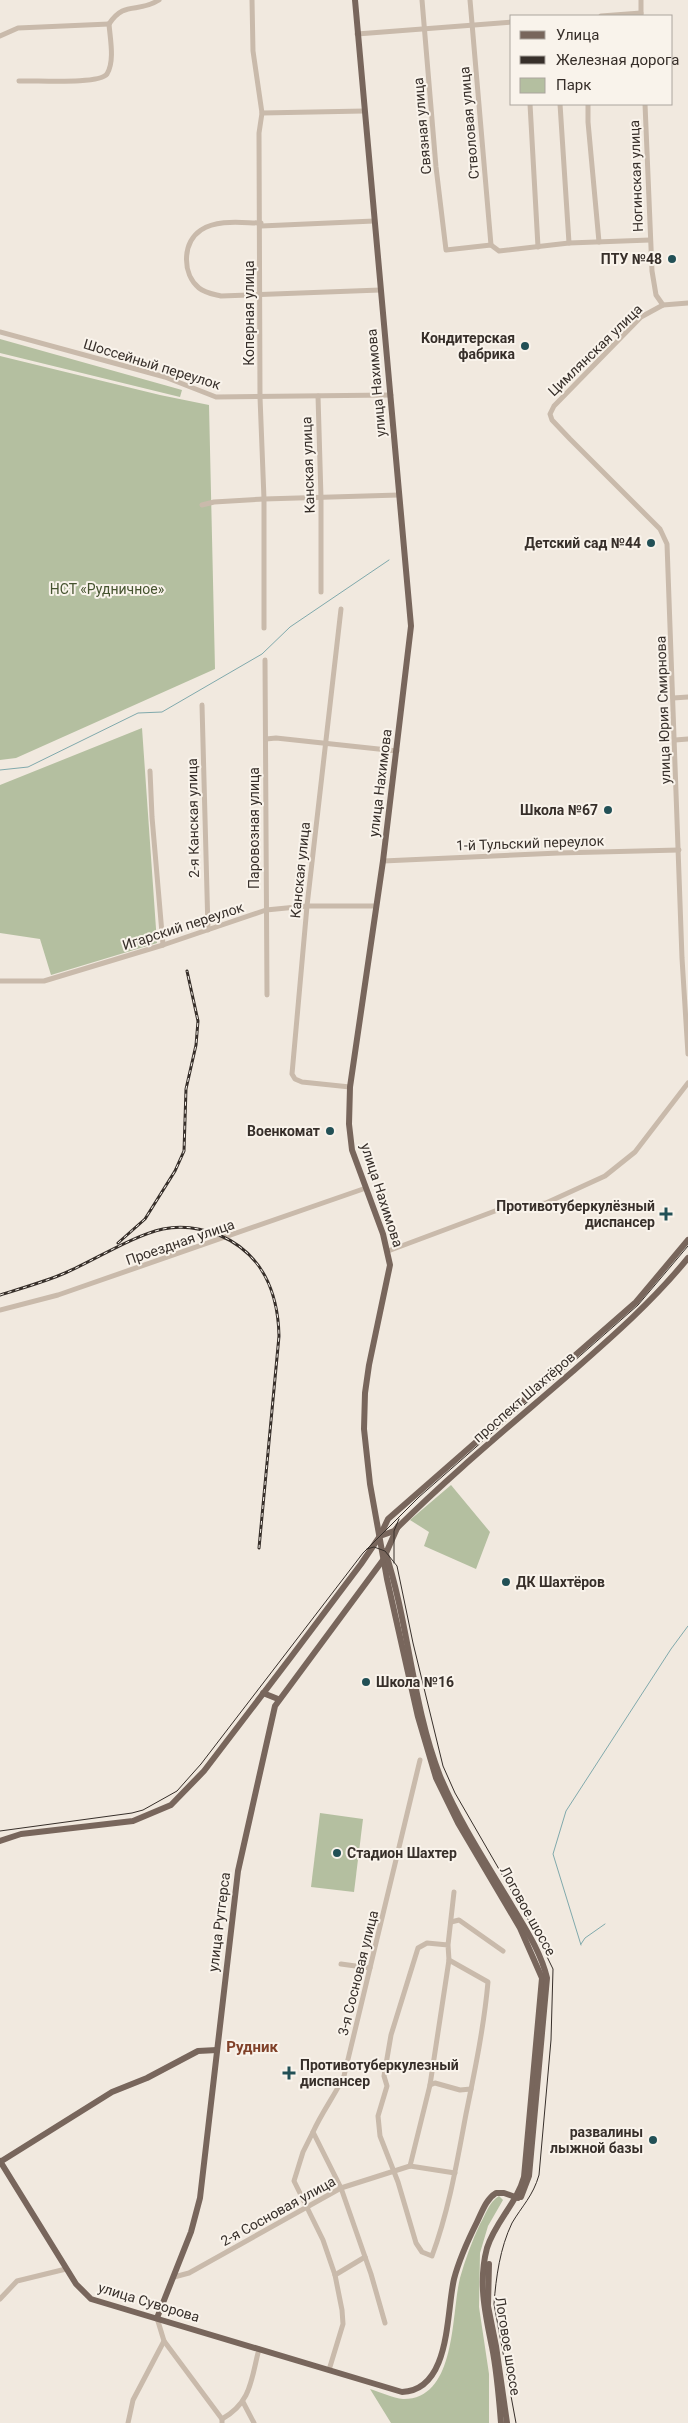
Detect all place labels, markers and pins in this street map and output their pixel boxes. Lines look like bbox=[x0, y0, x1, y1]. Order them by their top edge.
place label: ПТУ №48 bbox=[601, 251, 662, 267]
marker: ПТУ №48 bbox=[666, 253, 678, 265]
place label: Кондитерская фабрика bbox=[421, 330, 515, 362]
marker: Кондитерская фабрика bbox=[519, 340, 531, 352]
place label: Детский сад №44 bbox=[525, 535, 641, 551]
marker: Детский сад №44 bbox=[645, 537, 657, 549]
place label: Школа №67 bbox=[520, 802, 598, 818]
marker: Школа №67 bbox=[602, 804, 614, 816]
place label: Военкомат bbox=[247, 1123, 320, 1139]
marker: Военкомат bbox=[324, 1125, 336, 1137]
place label: Противотуберкулёзный диспансер bbox=[496, 1198, 655, 1230]
marker: Противотуберкулёзный диспансер bbox=[659, 1207, 673, 1221]
place label: ДК Шахтёров bbox=[516, 1574, 605, 1590]
marker: ДК Шахтёров bbox=[500, 1576, 512, 1588]
place label: Школа №16 bbox=[376, 1674, 454, 1690]
marker: Школа №16 bbox=[360, 1676, 372, 1688]
place label: Стадион Шахтер bbox=[347, 1845, 457, 1861]
marker: Стадион Шахтер bbox=[331, 1847, 343, 1859]
place label: Противотуберкулезный диспансер bbox=[300, 2057, 459, 2089]
marker: Противотуберкулезный диспансер bbox=[282, 2066, 296, 2080]
place label: развалины лыжной базы bbox=[550, 2124, 643, 2156]
marker: развалины лыжной базы bbox=[647, 2134, 659, 2146]

